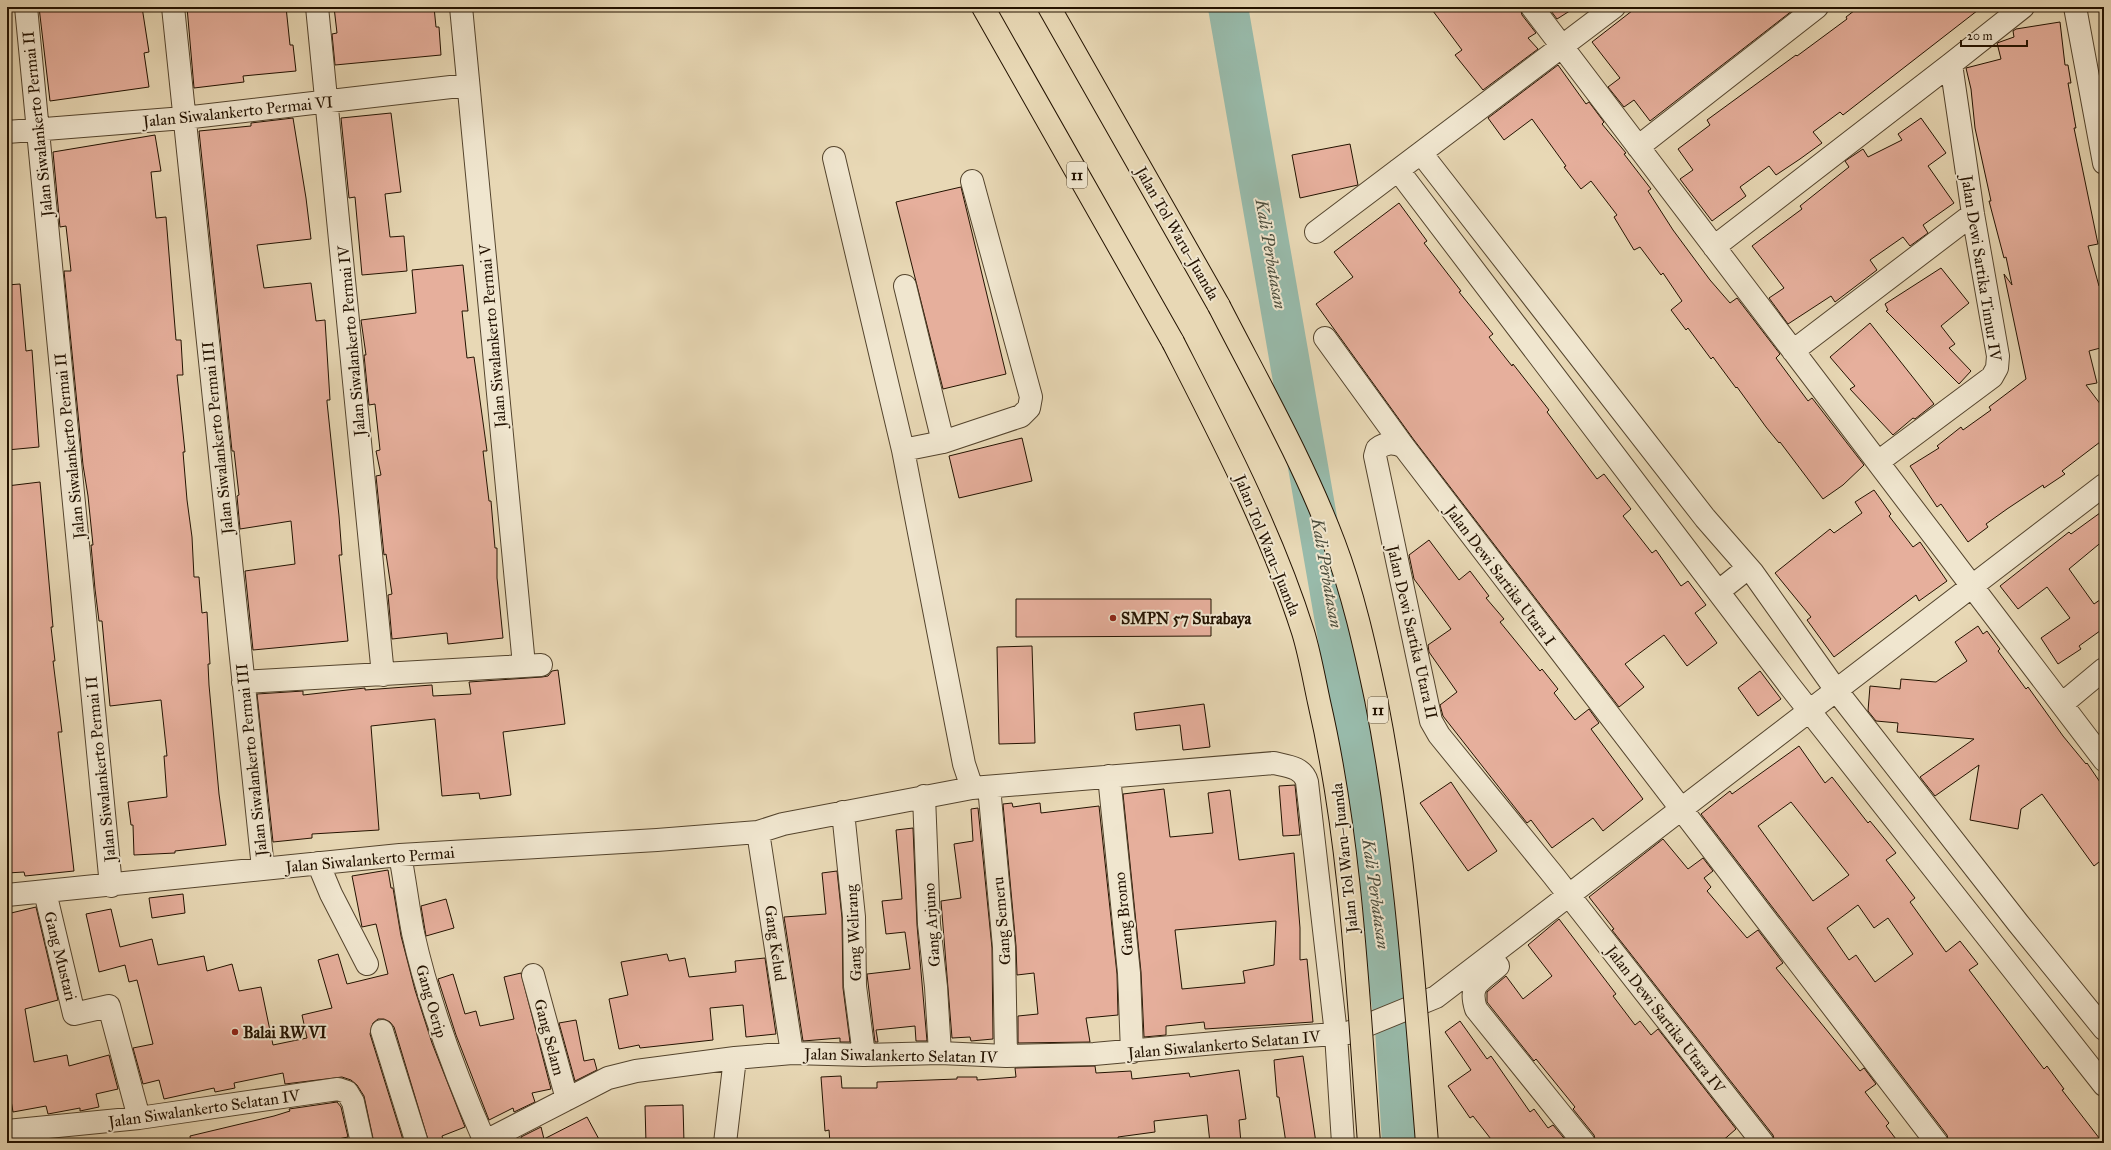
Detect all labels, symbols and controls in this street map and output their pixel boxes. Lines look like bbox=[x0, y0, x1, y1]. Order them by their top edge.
scale bar bbox=[1961, 22, 2027, 48]
text: 20 m bbox=[1967, 29, 1993, 43]
street label: Jalan Siwalankerto Permai II bbox=[18, 30, 58, 220]
street label: Jalan Siwalankerto Permai VI bbox=[140, 92, 334, 132]
road number: 11 bbox=[1067, 162, 1087, 188]
street label: Jalan Tol Waru–Juanda bbox=[1130, 162, 1224, 304]
street label: Jalan Dewi Sartika Timur IV bbox=[1956, 172, 2006, 363]
water label: Kali Perbatasan bbox=[1250, 197, 1291, 311]
street label: Jalan Siwalankerto Permai V bbox=[475, 242, 511, 431]
street label: Jalan Siwalankerto Permai IV bbox=[334, 244, 370, 439]
street label: Jalan Siwalankerto Permai III bbox=[198, 340, 238, 537]
street label: Jalan Siwalankerto Permai II bbox=[50, 352, 90, 542]
street label: Jalan Tol Waru–Juanda bbox=[1229, 470, 1305, 619]
street label: Jalan Dewi Sartika Utara I bbox=[1440, 500, 1560, 650]
water label: Kali Perbatasan bbox=[1306, 516, 1347, 630]
street label: Jalan Dewi Sartika Utara II bbox=[1382, 541, 1442, 721]
place label: SMPN 57 Surabaya bbox=[1121, 609, 1253, 629]
marker: SMPN 57 Surabaya bbox=[1108, 613, 1118, 623]
street label: Jalan Siwalankerto Permai III bbox=[232, 662, 272, 859]
street label: Jalan Siwalankerto Permai II bbox=[81, 675, 121, 865]
road number: 11 bbox=[1368, 697, 1388, 723]
street label: Jalan Tol Waru–Juanda bbox=[1327, 782, 1363, 936]
water label: Kali Perbatasan bbox=[1357, 837, 1394, 951]
street label: Jalan Siwalankerto Permai bbox=[283, 843, 456, 878]
street label: Gang Bromo bbox=[1110, 871, 1138, 957]
street label: Gang Semeru bbox=[988, 875, 1016, 966]
street label: Gang Arjuno bbox=[919, 882, 945, 968]
street label: Gang Welirang bbox=[841, 884, 867, 982]
street label: Gang Kelud bbox=[760, 904, 790, 982]
street label: Gang Mustari bbox=[39, 909, 81, 1004]
street label: Jalan Dewi Sartika Utara IV bbox=[1600, 940, 1730, 1098]
street label: Gang Oerip bbox=[411, 962, 451, 1040]
street label: Gang Selam bbox=[529, 997, 569, 1078]
place label: Balai RW VI bbox=[243, 1023, 327, 1042]
marker: Balai RW VI bbox=[230, 1027, 240, 1037]
street label: Jalan Siwalankerto Selatan IV bbox=[1125, 1027, 1322, 1064]
street label: Jalan Siwalankerto Selatan IV bbox=[802, 1044, 999, 1068]
street label: Jalan Siwalankerto Selatan IV bbox=[105, 1086, 302, 1133]

